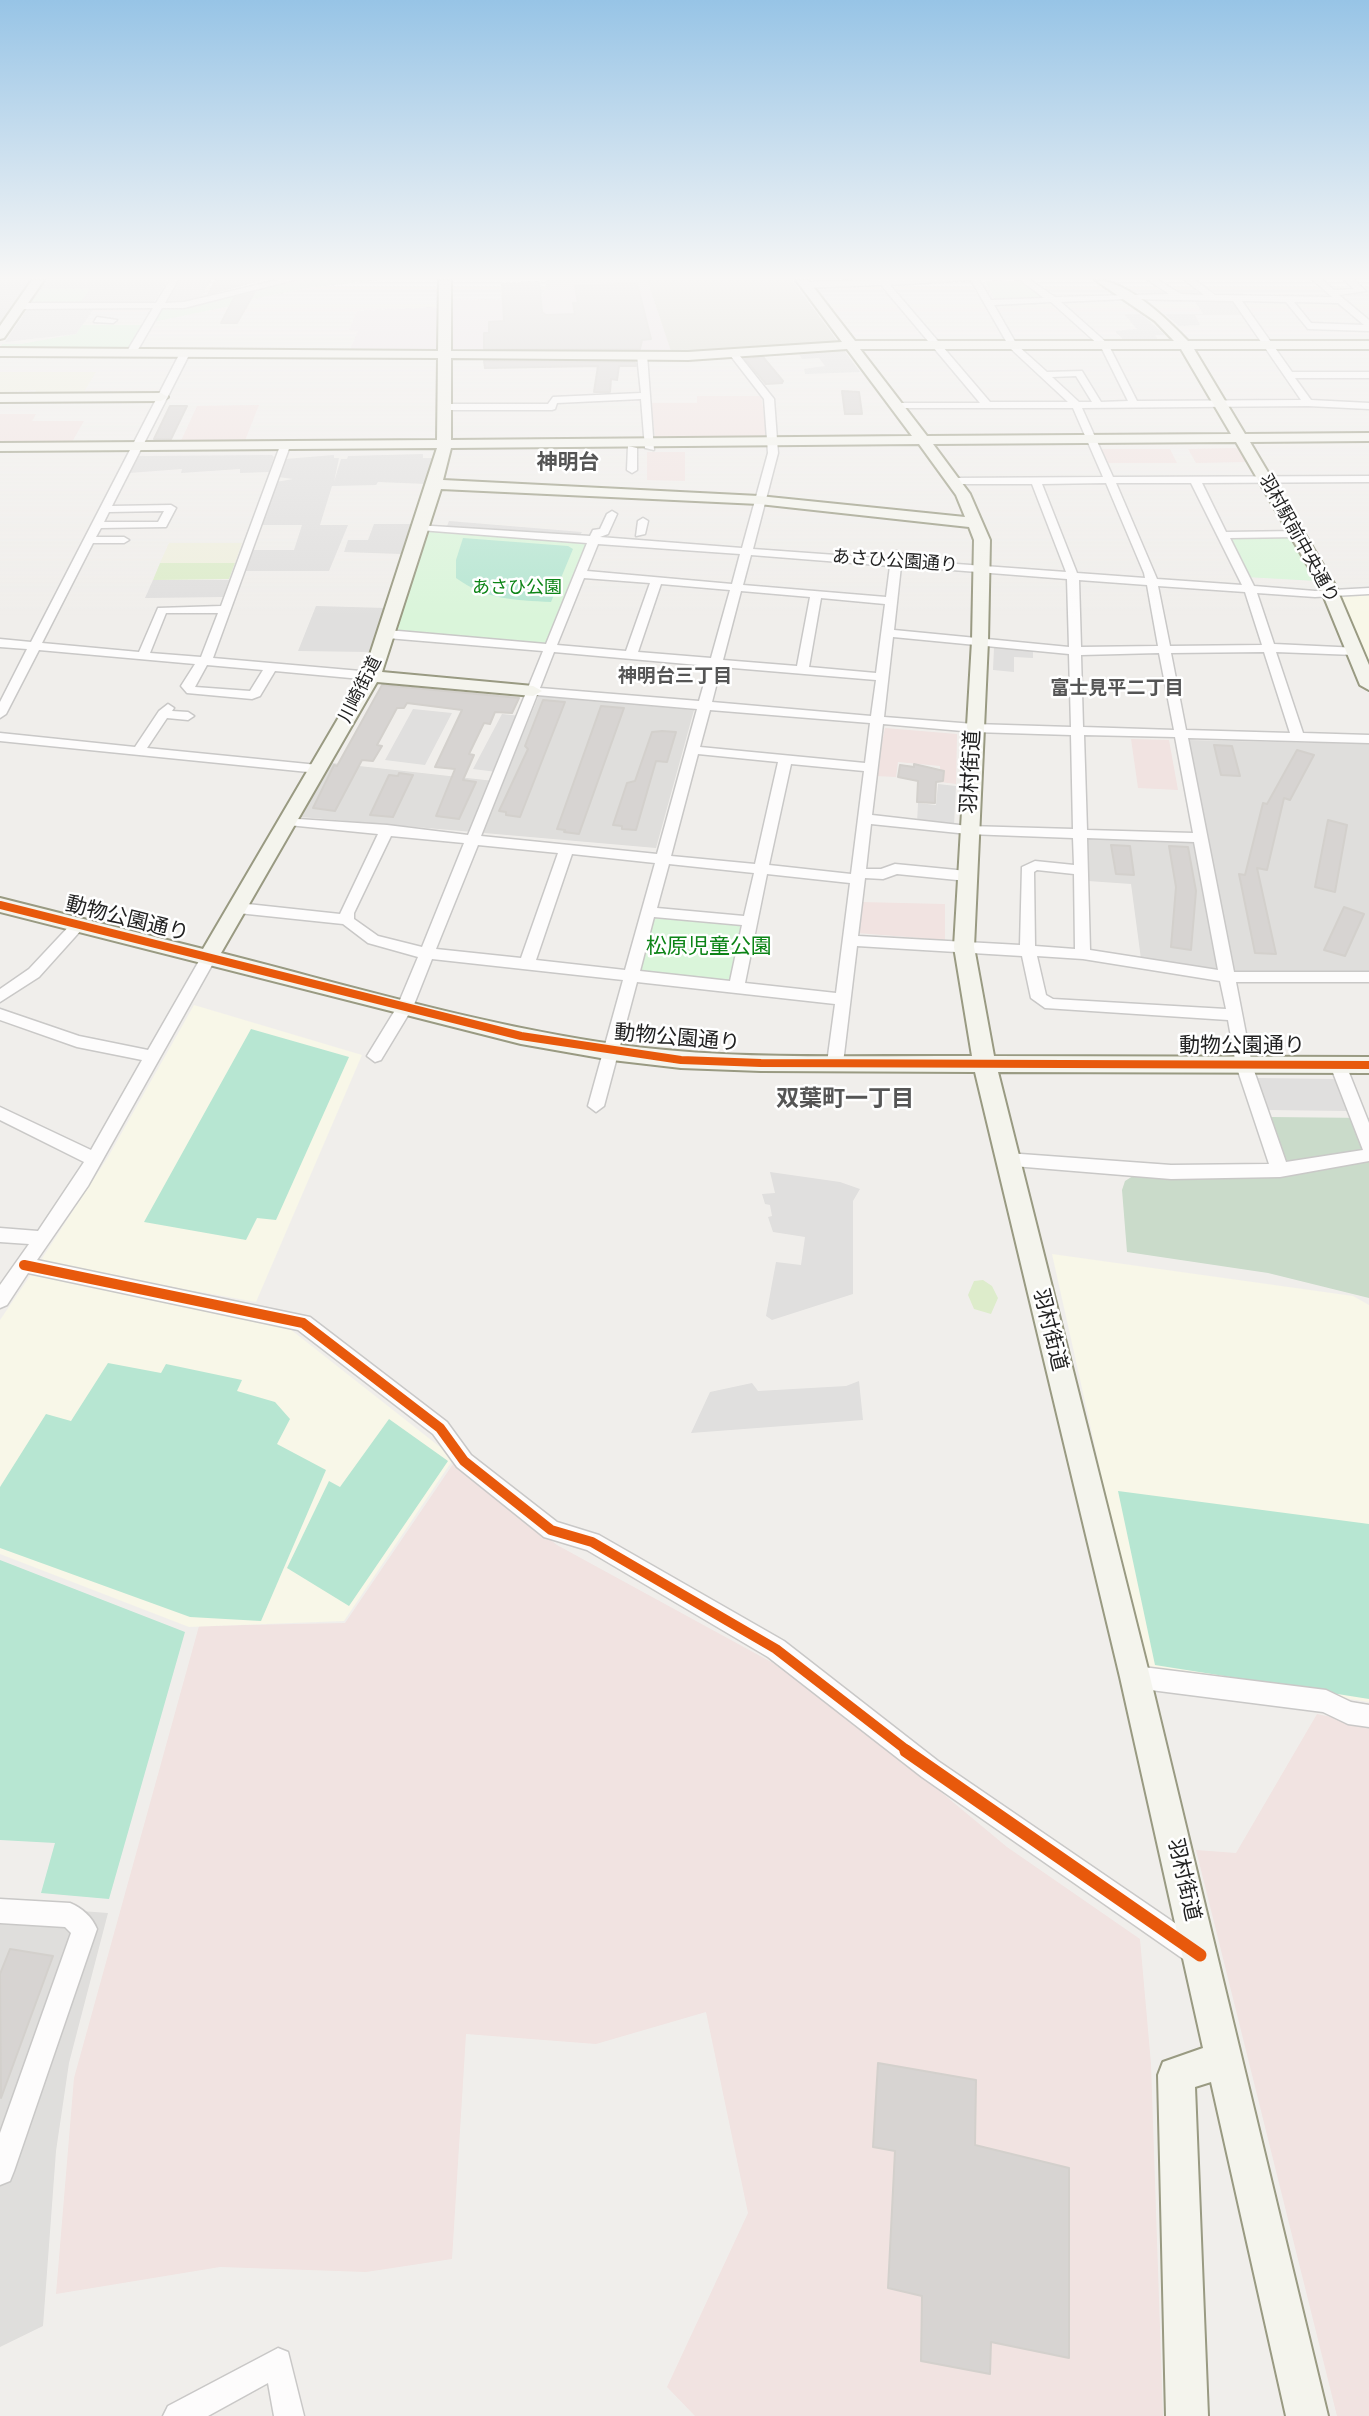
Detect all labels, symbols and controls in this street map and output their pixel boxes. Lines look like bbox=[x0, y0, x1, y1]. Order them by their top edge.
district label: 神明台 bbox=[537, 451, 599, 477]
street label: 羽村駅前中央通り bbox=[1254, 471, 1342, 607]
street label: あさひ公園通り bbox=[831, 547, 959, 577]
park label: あさひ公園 bbox=[472, 577, 562, 599]
street label: 川崎街道 bbox=[335, 653, 387, 727]
district label: 神明台三丁目 bbox=[618, 666, 732, 688]
district label: 富士見平二丁目 bbox=[1051, 678, 1183, 700]
street label: 羽村街道 bbox=[957, 729, 987, 815]
street label: 動物公園通り bbox=[63, 893, 191, 947]
park label: 松原児童公園 bbox=[646, 935, 772, 961]
street label: 動物公園通り bbox=[613, 1021, 741, 1057]
street label: 動物公園通り bbox=[1179, 1034, 1305, 1060]
district label: 双葉町一丁目 bbox=[776, 1086, 914, 1114]
street label: 羽村街道 bbox=[1027, 1286, 1071, 1374]
street label: 羽村街道 bbox=[1161, 1836, 1205, 1924]

